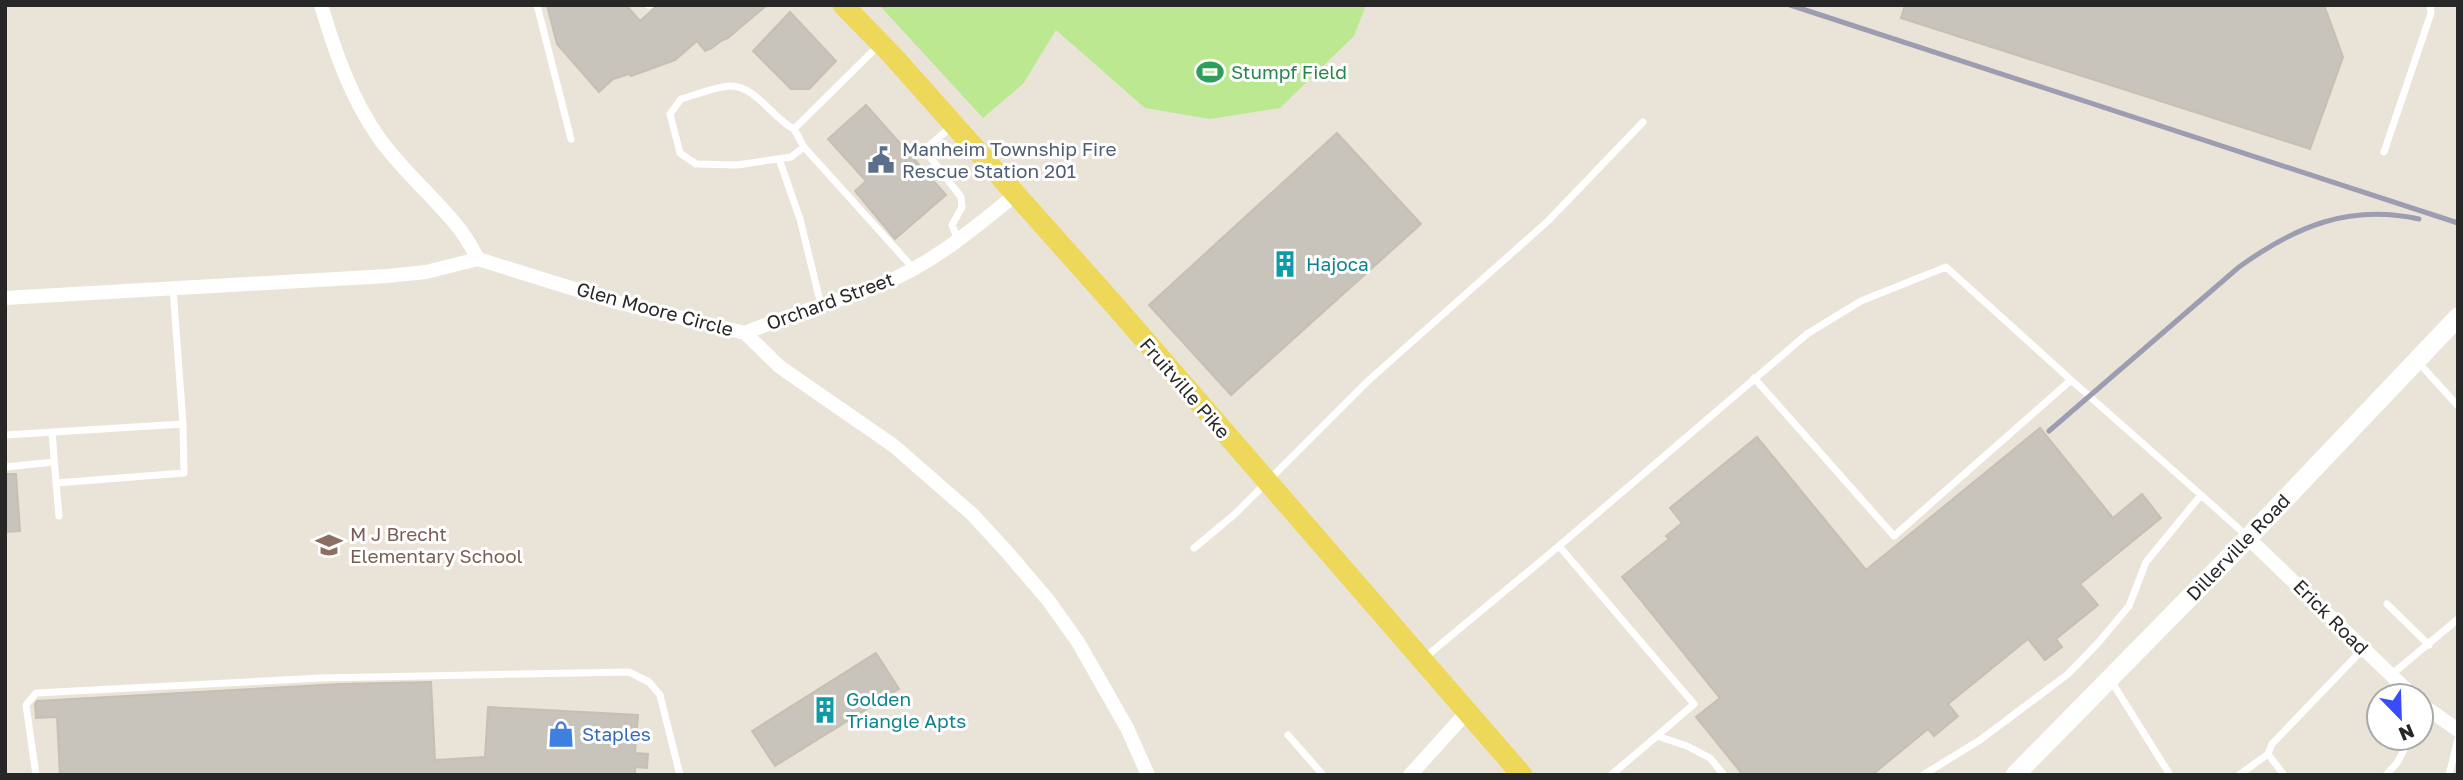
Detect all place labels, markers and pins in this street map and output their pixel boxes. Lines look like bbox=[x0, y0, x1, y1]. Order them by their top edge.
sports icon: Stumpf Field bbox=[1195, 57, 1225, 87]
place label: Stumpf Field bbox=[1231, 60, 1347, 83]
place label: Manheim Township Fire Rescue Station 201 bbox=[902, 137, 1116, 182]
public building icon: Manheim Township Fire Rescue Station 201 bbox=[866, 145, 896, 175]
building icon: Hajoca bbox=[1270, 249, 1300, 279]
place label: Hajoca bbox=[1306, 252, 1369, 275]
place label: M J Brecht Elementary School bbox=[350, 522, 523, 567]
school or university icon: M J Brecht Elementary School bbox=[314, 530, 344, 560]
place label: Golden Triangle Apts bbox=[846, 687, 966, 732]
building icon: Golden Triangle Apts bbox=[810, 695, 840, 725]
shop icon: Staples bbox=[546, 719, 576, 749]
place label: Staples bbox=[582, 722, 651, 745]

